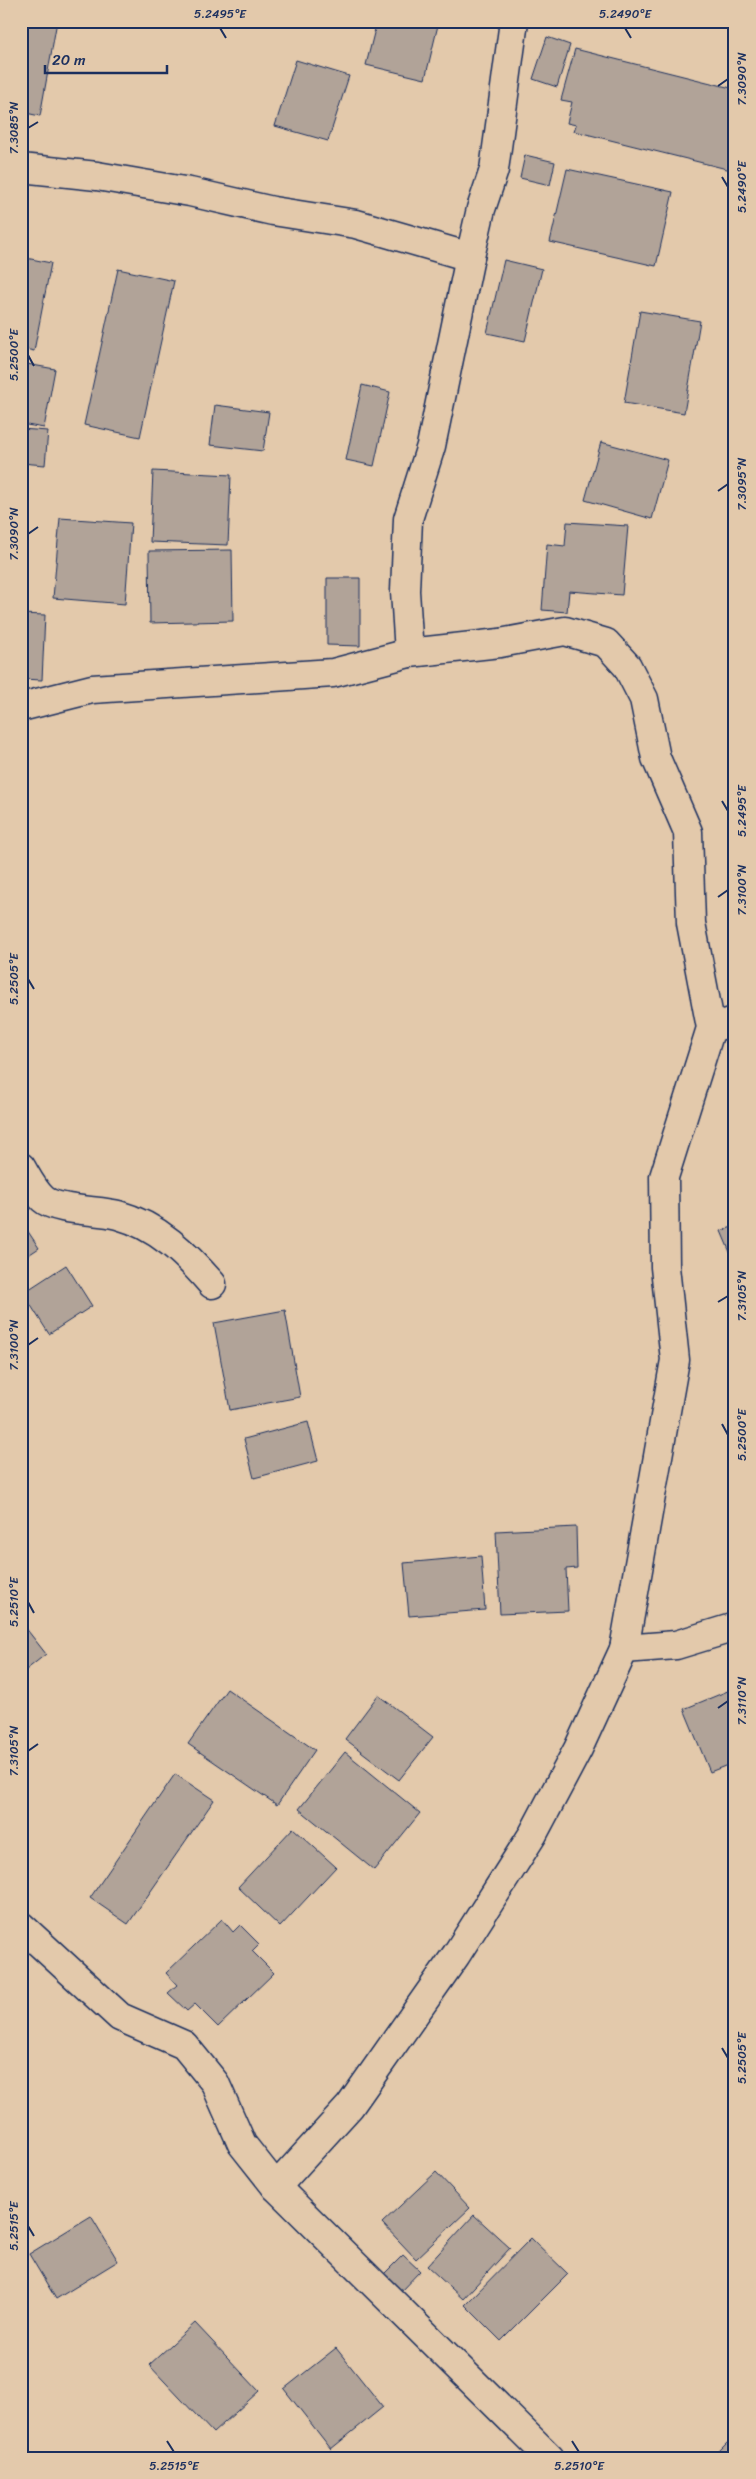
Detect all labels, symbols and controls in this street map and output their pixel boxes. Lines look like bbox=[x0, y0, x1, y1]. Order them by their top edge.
text: 5.2495°E bbox=[194, 3, 247, 25]
text: 5.2490°E bbox=[599, 3, 652, 25]
scale bar bbox=[45, 42, 168, 74]
text: 20 m bbox=[52, 47, 86, 73]
text: 7.3090°N bbox=[731, 52, 753, 106]
text: 7.3085°N bbox=[3, 101, 25, 154]
text: 5.2490°E bbox=[731, 160, 753, 213]
text: 5.2500°E bbox=[3, 328, 25, 381]
text: 7.3095°N bbox=[731, 457, 753, 510]
text: 7.3090°N bbox=[3, 507, 25, 561]
text: 5.2495°E bbox=[731, 784, 753, 837]
text: 7.3100°N bbox=[731, 864, 753, 915]
text: 5.2505°E bbox=[3, 952, 25, 1005]
text: 7.3105°N bbox=[731, 1270, 753, 1321]
text: 7.3100°N bbox=[3, 1319, 25, 1370]
text: 5.2500°E bbox=[731, 1408, 753, 1461]
text: 5.2510°E bbox=[3, 1576, 25, 1627]
text: 7.3110°N bbox=[731, 1676, 753, 1725]
text: 7.3105°N bbox=[3, 1725, 25, 1776]
text: 5.2505°E bbox=[731, 2031, 753, 2084]
text: 5.2515°E bbox=[3, 2200, 25, 2251]
text: 5.2515°E bbox=[149, 2455, 200, 2477]
text: 5.2510°E bbox=[554, 2455, 605, 2477]

